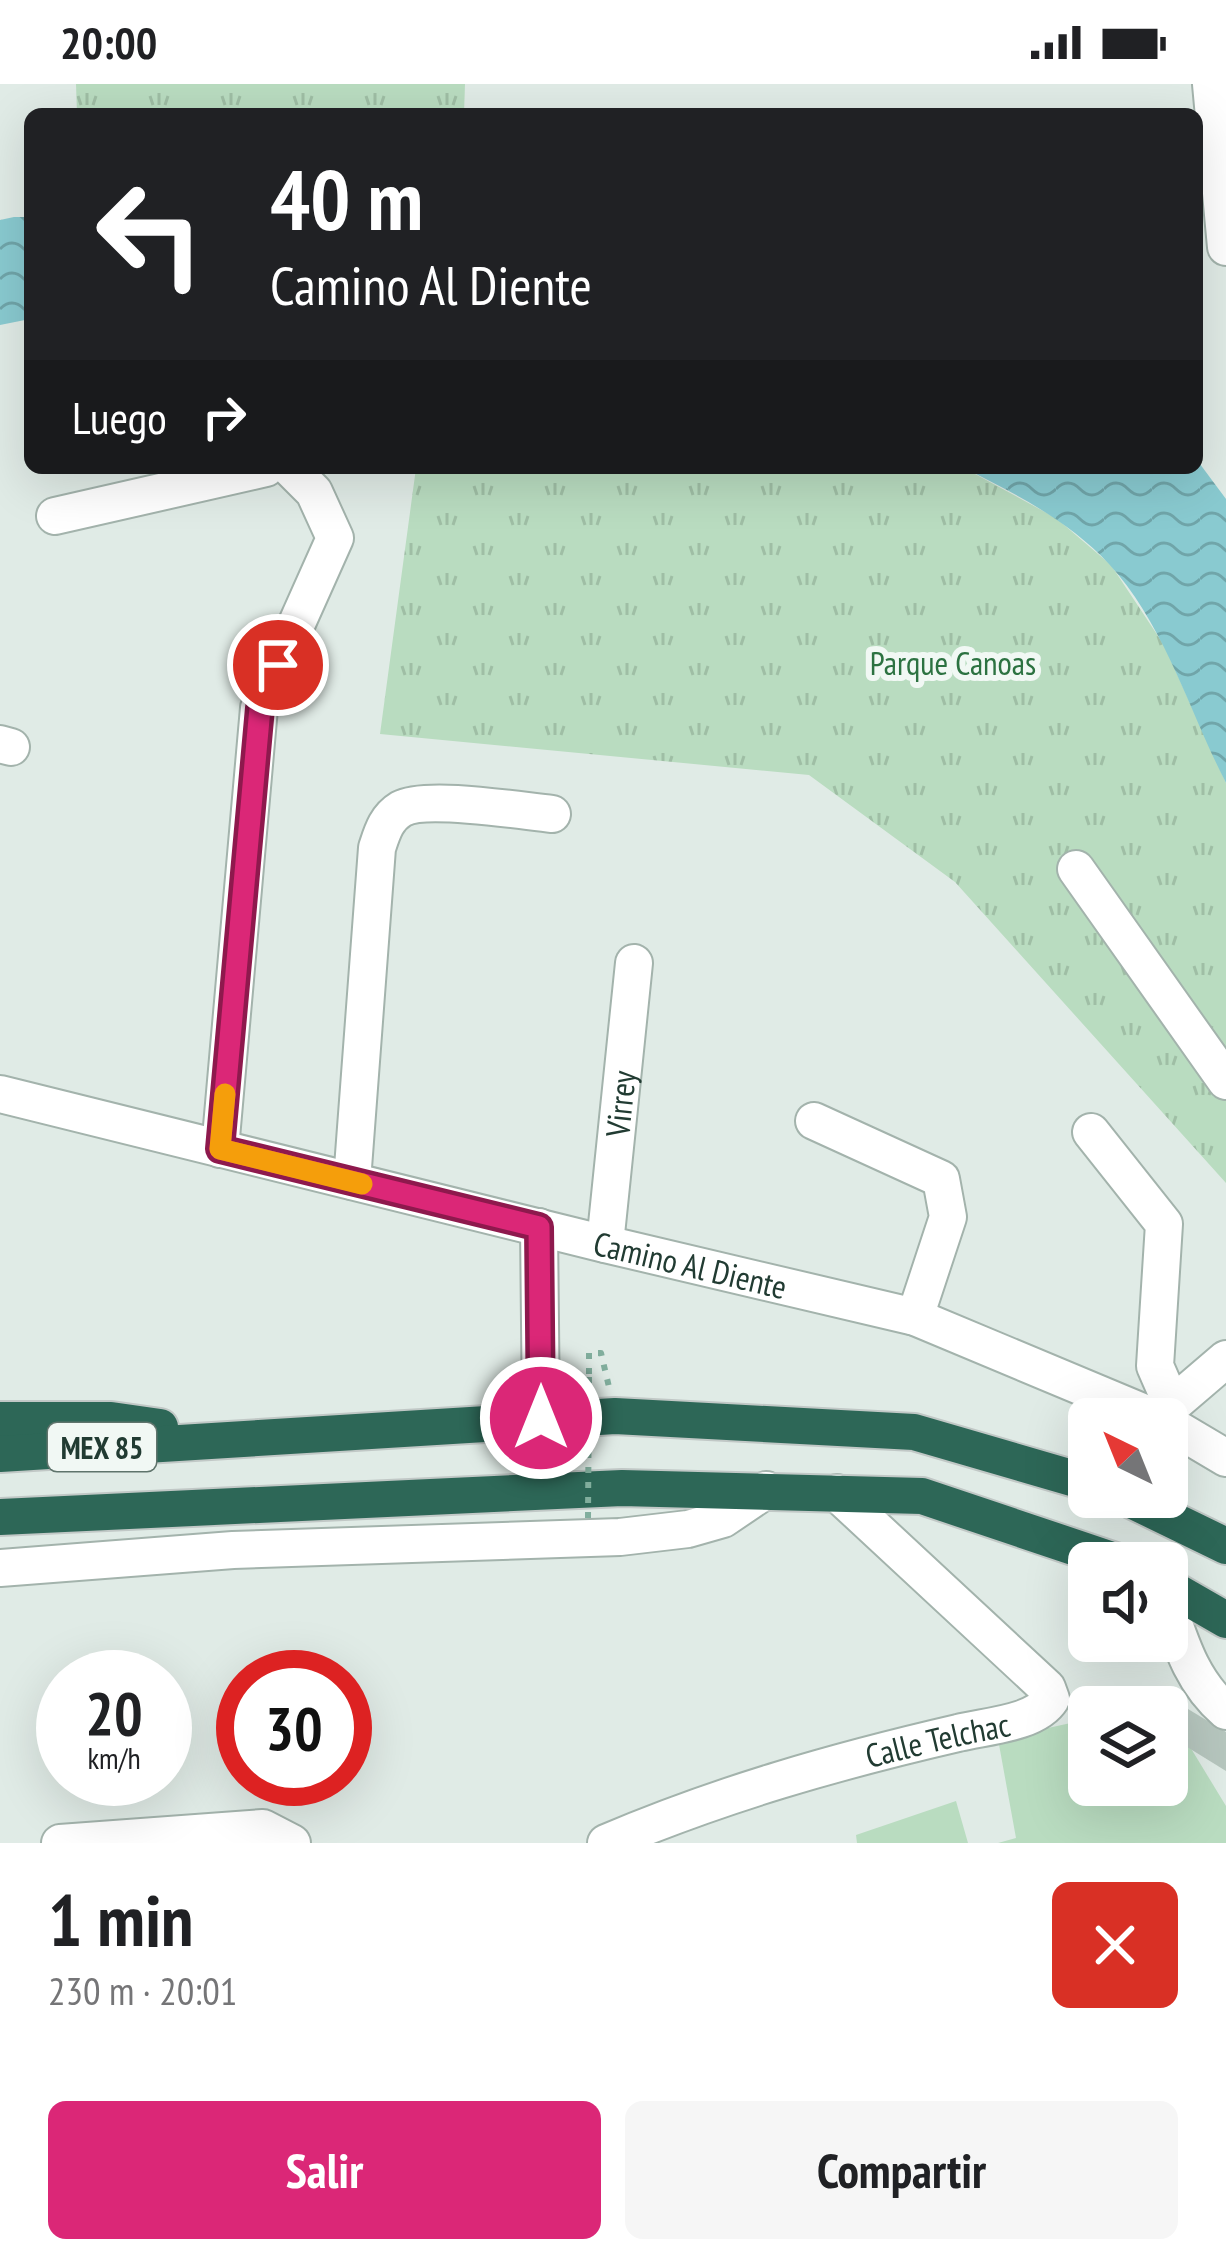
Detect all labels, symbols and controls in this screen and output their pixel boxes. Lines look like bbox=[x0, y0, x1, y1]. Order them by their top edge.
text: 20:00 bbox=[60, 13, 157, 71]
text: 40 m bbox=[270, 144, 423, 253]
icon: left bbox=[72, 156, 228, 312]
text: Camino Al Diente bbox=[270, 250, 592, 320]
icon: right bbox=[191, 384, 257, 450]
text: Luego bbox=[72, 388, 167, 446]
pin bbox=[227, 614, 329, 716]
icon: arrive bbox=[245, 632, 311, 698]
park label: Parque Canoas bbox=[870, 641, 1036, 684]
street label: Virrey bbox=[595, 1068, 644, 1140]
street label: Camino Al Diente bbox=[589, 1221, 791, 1308]
position arrow bbox=[478, 1355, 604, 1481]
north arrow bbox=[1068, 1398, 1188, 1518]
map controls bbox=[1068, 1398, 1188, 1806]
road number: MEX 85 bbox=[48, 1423, 156, 1471]
button: sound bbox=[1068, 1542, 1188, 1662]
speed limit sign: 30 bbox=[216, 1650, 372, 1806]
text: 20 bbox=[85, 1674, 143, 1752]
button: layers bbox=[1068, 1686, 1188, 1806]
street label: Calle Telchac bbox=[861, 1702, 1014, 1776]
text: km/h bbox=[87, 1738, 141, 1777]
text: 1 min bbox=[48, 1873, 193, 1966]
button: close bbox=[1052, 1882, 1178, 2008]
text: 230 m · 20:01 bbox=[48, 1965, 237, 2016]
button: Salir bbox=[48, 2101, 601, 2239]
button: Compartir bbox=[625, 2101, 1178, 2239]

